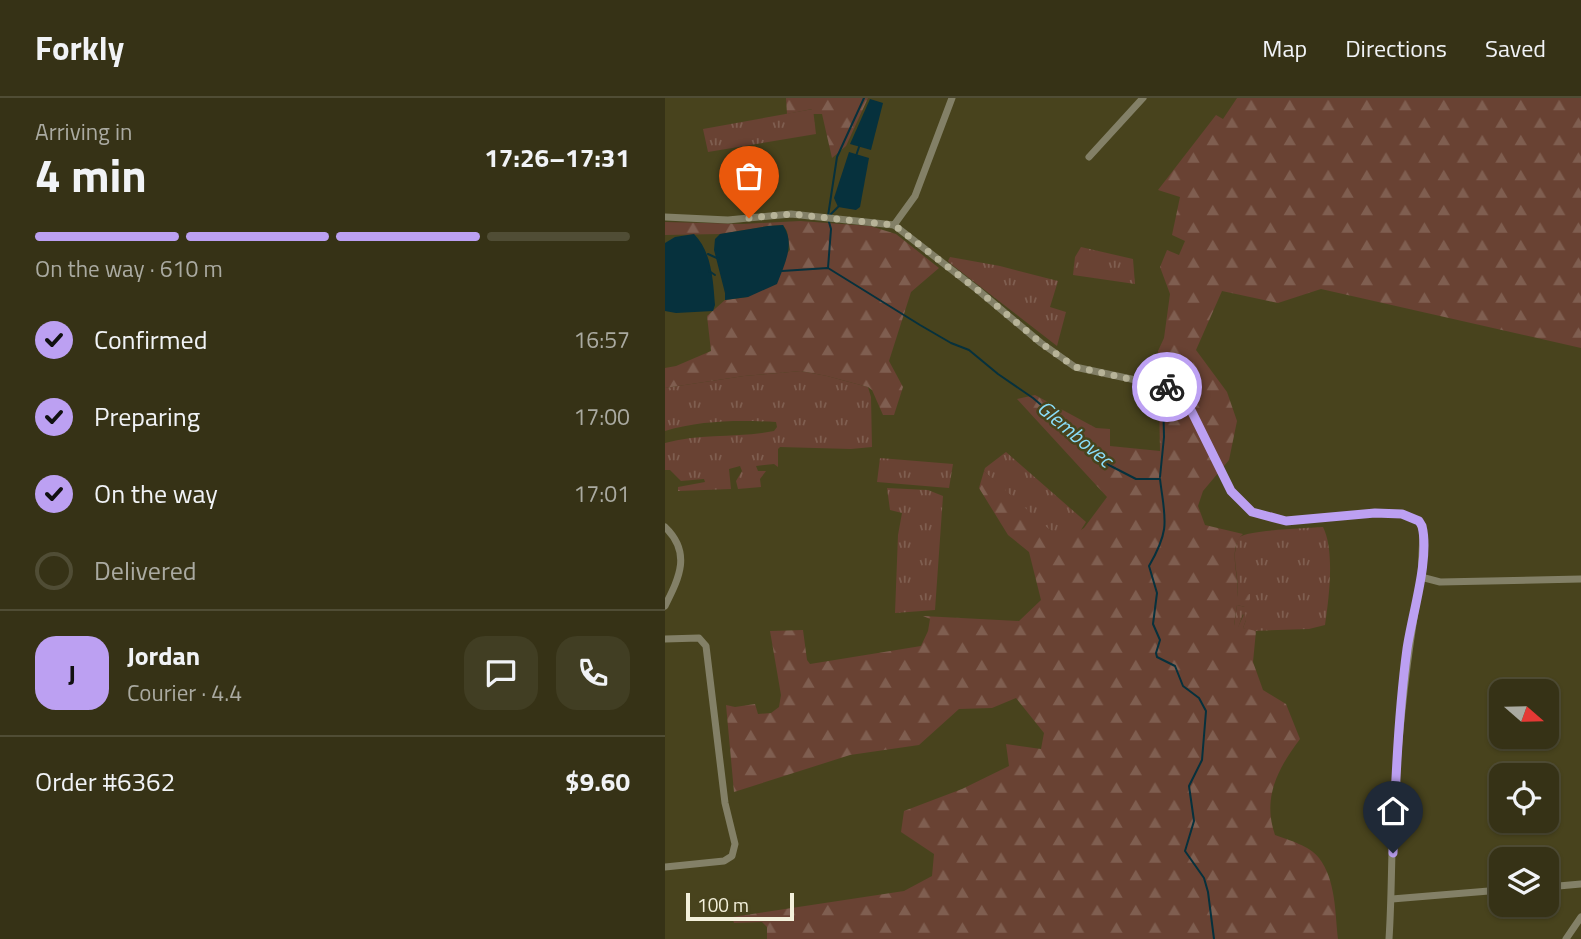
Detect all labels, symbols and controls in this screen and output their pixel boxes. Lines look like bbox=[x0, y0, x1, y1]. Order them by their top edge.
text: Forkly bbox=[35, 23, 124, 73]
text: Map bbox=[1262, 30, 1307, 66]
text: Directions bbox=[1345, 30, 1447, 66]
text: Saved bbox=[1485, 30, 1546, 66]
text: Arriving in bbox=[35, 114, 132, 149]
text: 17:26–17:31 bbox=[484, 138, 630, 177]
text: 4 min bbox=[35, 140, 147, 210]
pin bbox=[719, 146, 779, 218]
icon: bag bbox=[730, 157, 768, 195]
text: On the way · 610 m bbox=[35, 251, 223, 286]
text: Confirmed bbox=[94, 320, 208, 359]
icon: check bbox=[35, 321, 73, 359]
text: 16:57 bbox=[573, 322, 630, 357]
courier bbox=[1132, 352, 1202, 422]
icon: bike bbox=[1148, 368, 1186, 406]
water label: Glembovec bbox=[1031, 392, 1123, 476]
text: Preparing bbox=[94, 397, 200, 436]
icon: check bbox=[35, 398, 73, 436]
text: 17:00 bbox=[573, 399, 630, 434]
text: On the way bbox=[94, 474, 218, 513]
icon: check bbox=[35, 475, 73, 513]
text: 17:01 bbox=[573, 476, 630, 511]
text: Delivered bbox=[94, 551, 197, 590]
text: Jordan bbox=[127, 636, 200, 675]
button: chat bbox=[464, 636, 538, 710]
button: phone bbox=[556, 636, 630, 710]
text: J bbox=[68, 654, 76, 693]
text: Courier · 4.4 bbox=[127, 675, 242, 710]
north arrow bbox=[1489, 679, 1559, 749]
map controls bbox=[1489, 679, 1559, 917]
text: Order #6362 bbox=[35, 762, 175, 801]
text: $9.60 bbox=[565, 762, 630, 801]
button: locate bbox=[1489, 763, 1559, 833]
pin bbox=[1363, 781, 1423, 853]
icon: home bbox=[1374, 792, 1412, 830]
button: layers bbox=[1489, 847, 1559, 917]
scale bar bbox=[686, 890, 795, 922]
text: 100 m bbox=[697, 890, 749, 919]

